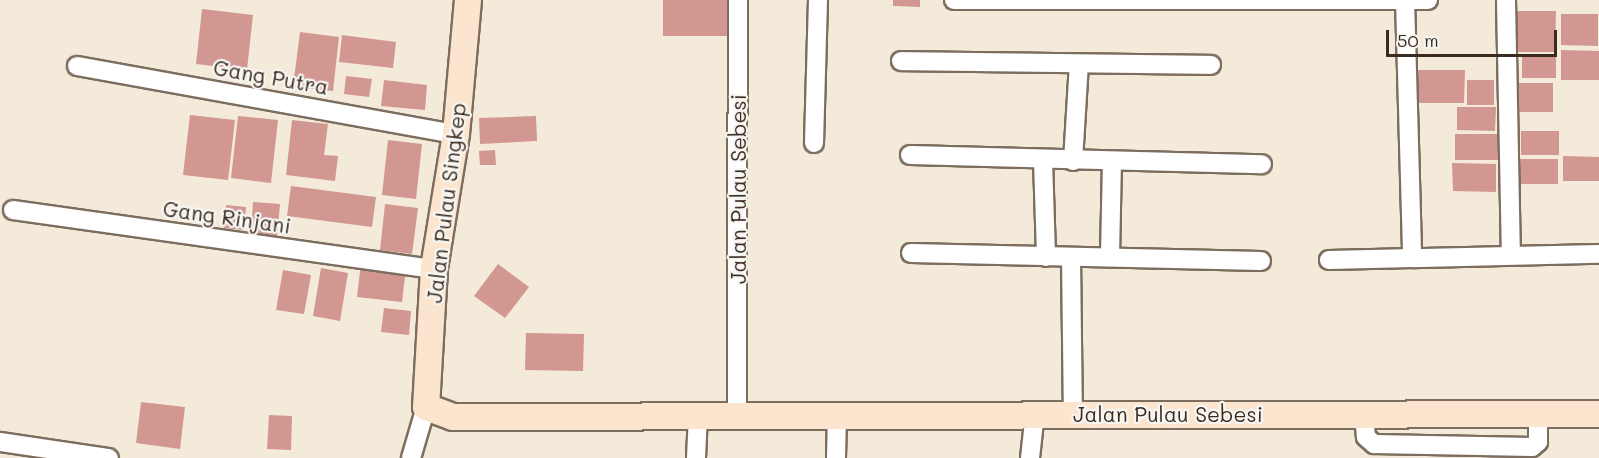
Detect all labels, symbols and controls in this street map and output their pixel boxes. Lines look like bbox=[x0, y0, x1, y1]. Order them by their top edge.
scale bar bbox=[1389, 18, 1560, 56]
text: 50 m bbox=[1397, 28, 1439, 52]
street label: Gang Putra bbox=[212, 54, 330, 100]
street label: Jalan Pulau Sebesi bbox=[725, 94, 751, 284]
street label: Jalan Pulau Singkep bbox=[421, 102, 471, 304]
street label: Gang Rinjani bbox=[161, 196, 293, 238]
street label: Jalan Pulau Sebesi bbox=[1073, 401, 1263, 427]

